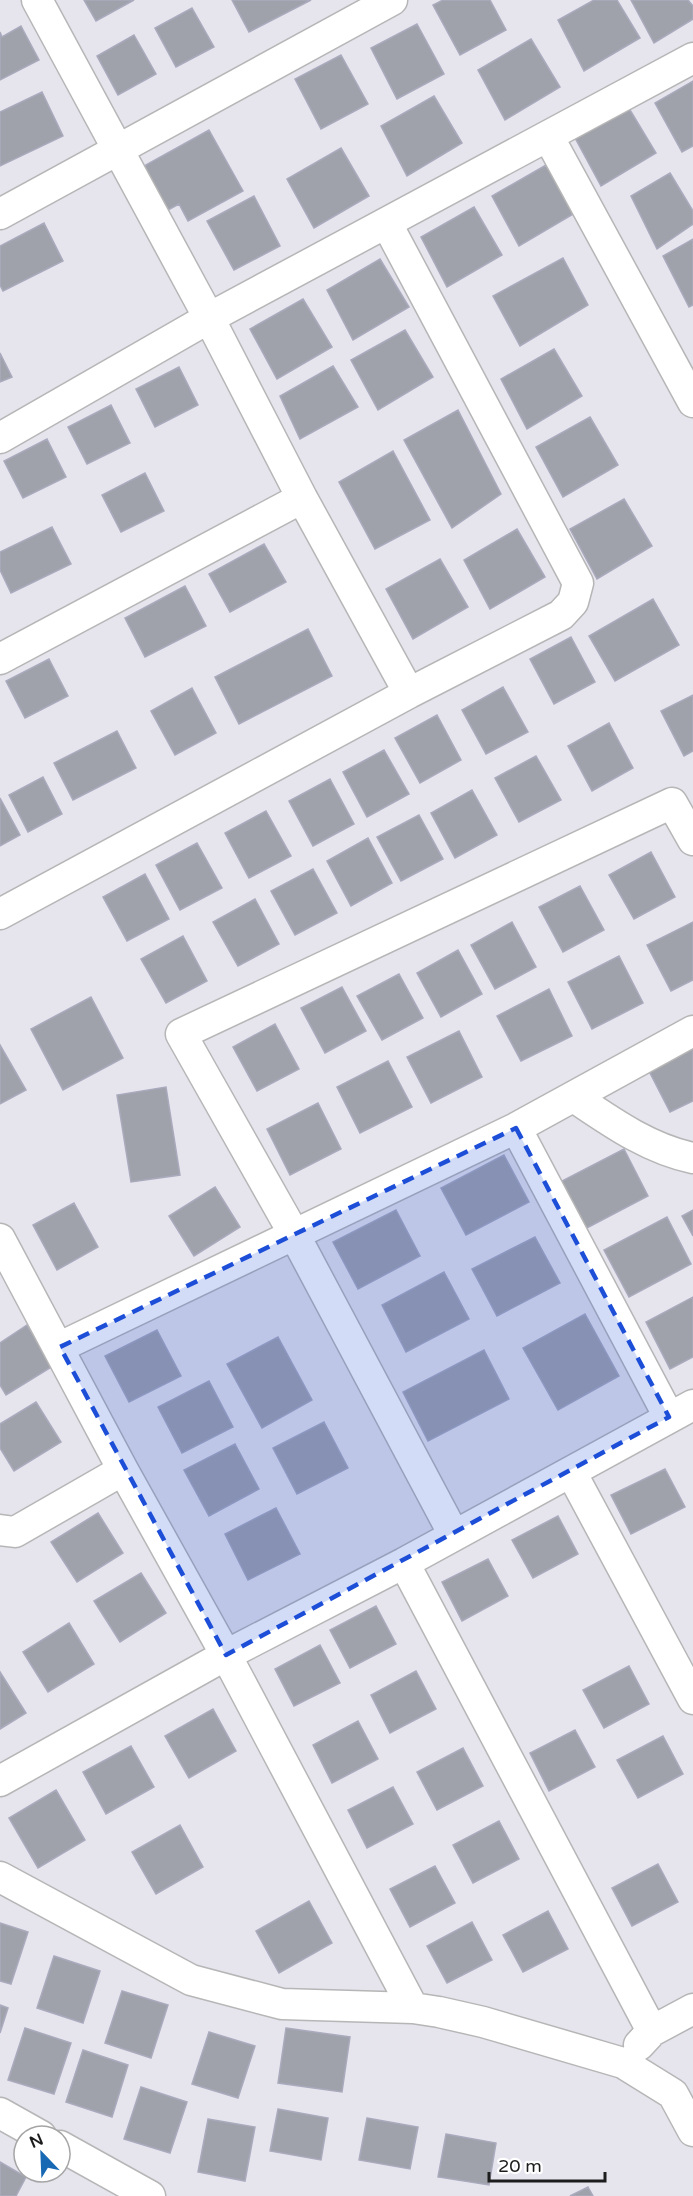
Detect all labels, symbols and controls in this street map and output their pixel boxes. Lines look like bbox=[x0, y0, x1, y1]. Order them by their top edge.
north arrow bbox=[12, 2124, 72, 2184]
text: N bbox=[27, 2129, 46, 2153]
scale bar bbox=[489, 2145, 604, 2183]
text: 20 m bbox=[498, 2155, 542, 2177]

